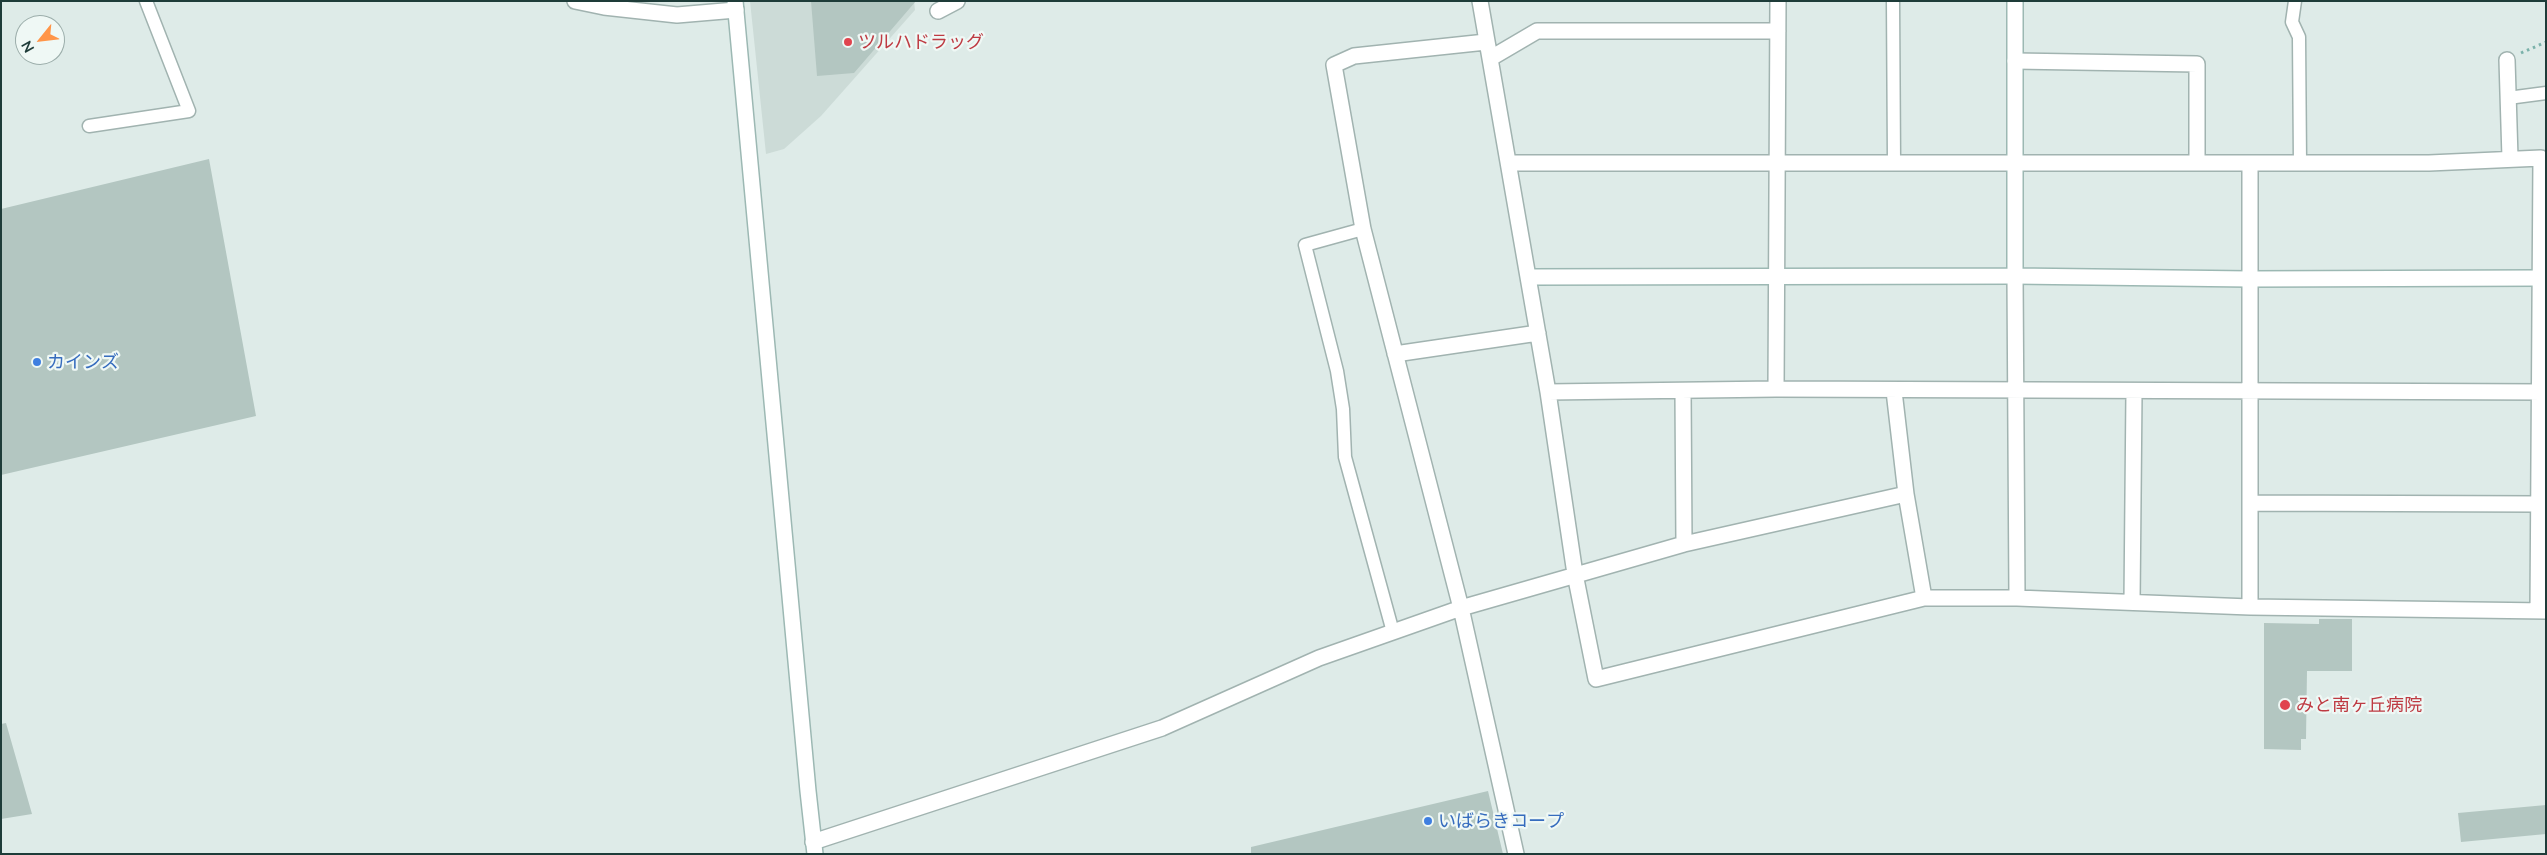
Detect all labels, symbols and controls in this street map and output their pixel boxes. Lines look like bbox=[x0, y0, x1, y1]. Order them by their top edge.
north arrow bbox=[15, 15, 65, 65]
place label: ツルハドラッグ bbox=[858, 31, 984, 53]
marker: ツルハドラッグ bbox=[842, 36, 854, 48]
text: N bbox=[17, 38, 37, 56]
place label: カインズ bbox=[47, 351, 119, 373]
marker: カインズ bbox=[31, 356, 43, 368]
place label: みと南ヶ丘病院 bbox=[2296, 694, 2422, 716]
marker: みと南ヶ丘病院 bbox=[2278, 698, 2292, 712]
place label: いばらきコープ bbox=[1438, 810, 1564, 832]
marker: いばらきコープ bbox=[1422, 815, 1434, 827]

